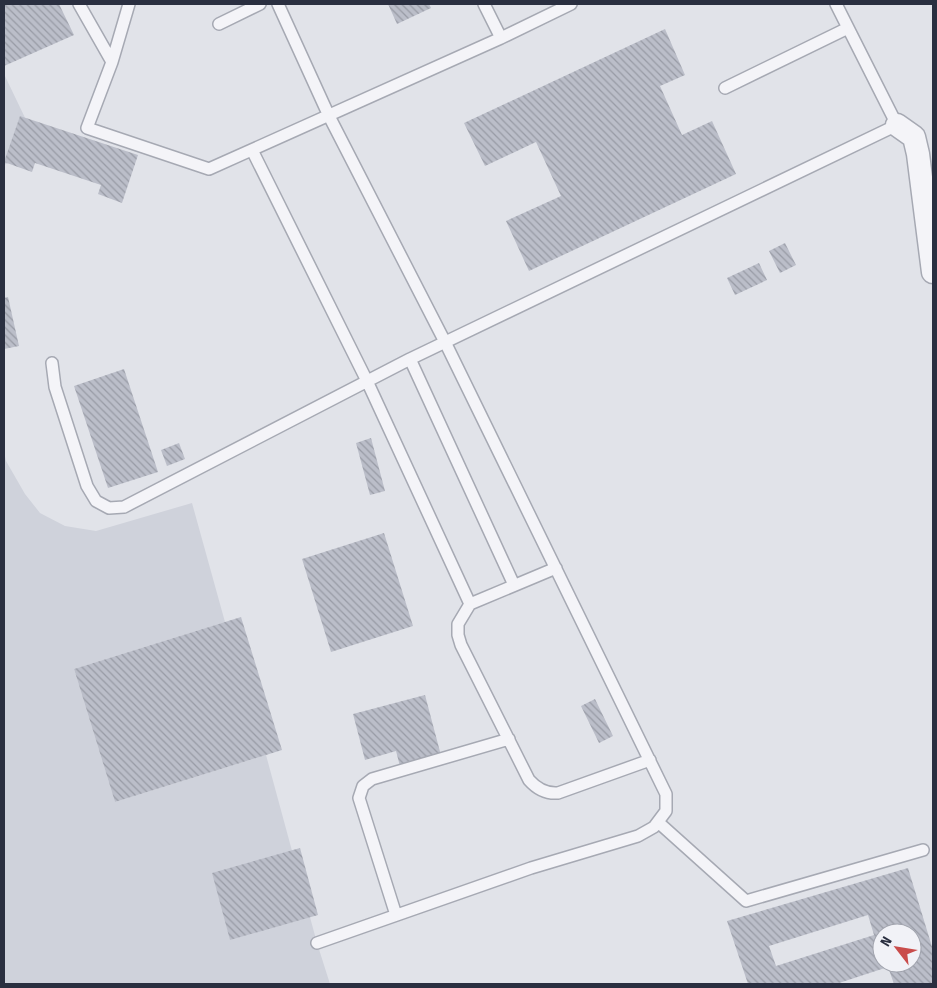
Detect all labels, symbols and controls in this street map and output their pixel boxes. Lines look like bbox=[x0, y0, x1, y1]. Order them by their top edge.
north arrow bbox=[872, 923, 922, 973]
text: N bbox=[877, 934, 896, 950]

